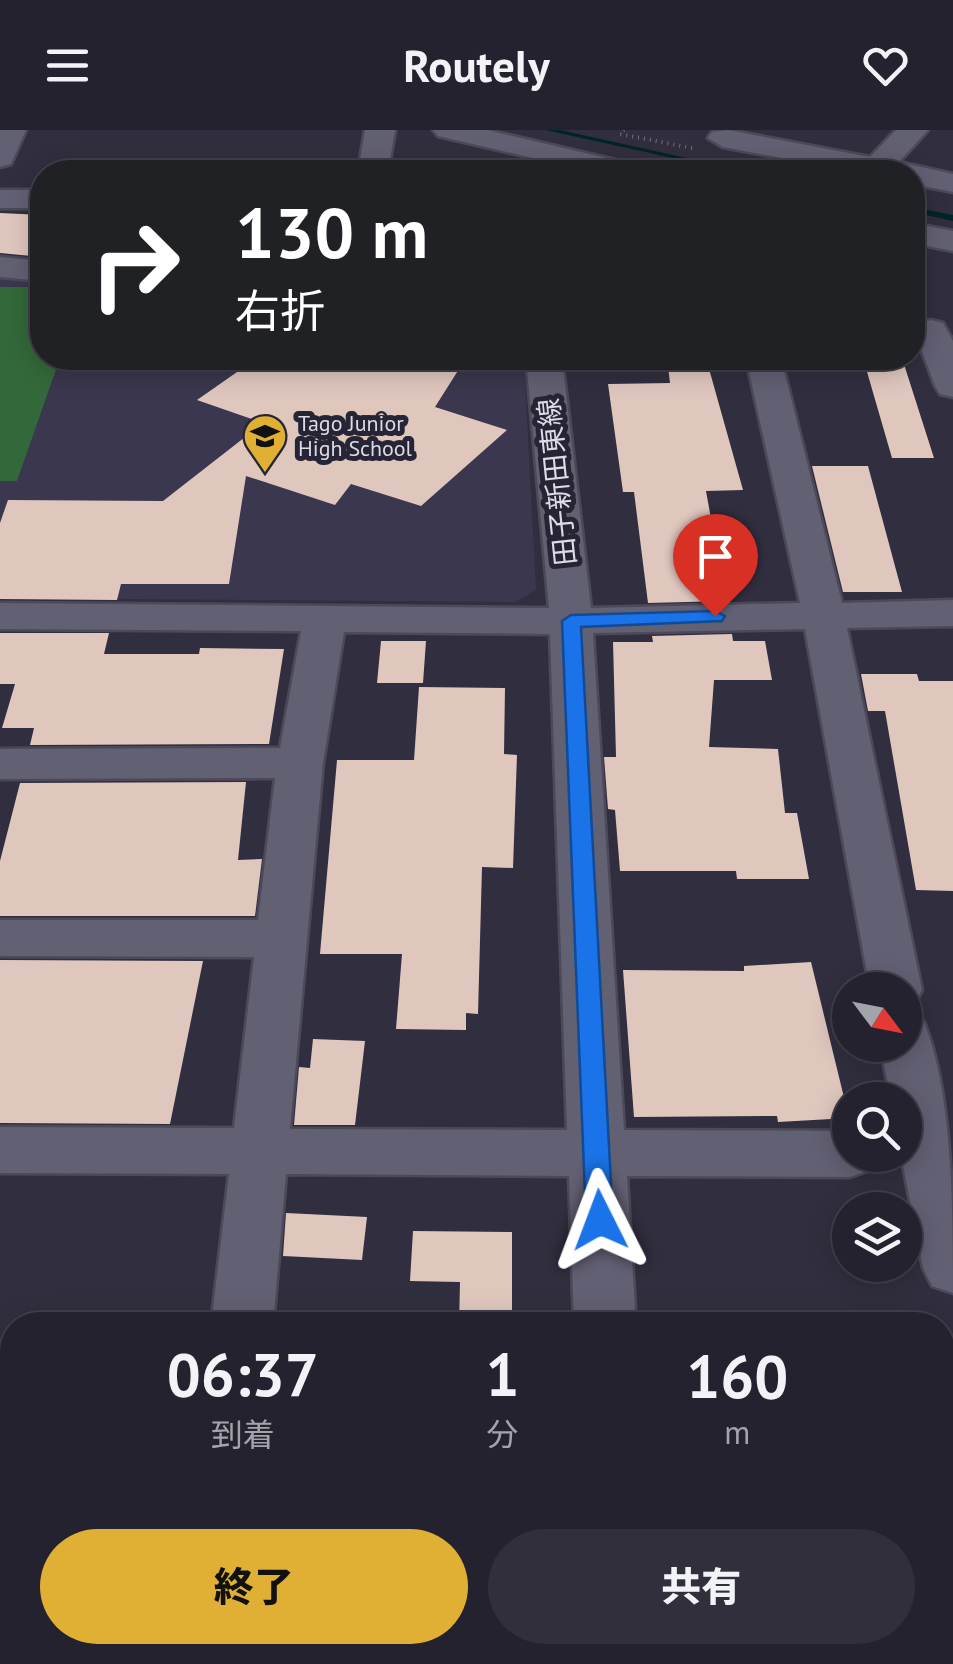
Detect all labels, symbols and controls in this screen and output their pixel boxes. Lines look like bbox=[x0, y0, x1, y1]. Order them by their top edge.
text: Routely bbox=[403, 36, 550, 94]
icon: menu bbox=[40, 38, 95, 93]
icon: heart bbox=[858, 38, 913, 93]
text: 130 m bbox=[235, 187, 428, 277]
icon: right bbox=[70, 200, 200, 330]
text: 右折 bbox=[235, 281, 325, 339]
street label: 田子新田東線 bbox=[529, 397, 584, 568]
place label: Tago Junior High School bbox=[298, 409, 413, 462]
school or university icon: Tago Junior High School bbox=[242, 413, 288, 474]
pin bbox=[673, 514, 758, 617]
icon: arrive bbox=[688, 529, 743, 584]
north arrow bbox=[832, 972, 922, 1062]
map controls bbox=[832, 972, 922, 1282]
button: search bbox=[832, 1082, 922, 1172]
position arrow bbox=[548, 1168, 652, 1272]
button: layers bbox=[832, 1192, 922, 1282]
text: 06:37 bbox=[167, 1335, 319, 1413]
text: 1 bbox=[486, 1335, 520, 1413]
text: 160 bbox=[686, 1337, 788, 1415]
text: m bbox=[724, 1411, 750, 1453]
text: 到着 bbox=[211, 1413, 275, 1455]
text: 分 bbox=[487, 1413, 519, 1455]
button: 終了 bbox=[40, 1529, 468, 1644]
button: 共有 bbox=[488, 1529, 915, 1644]

